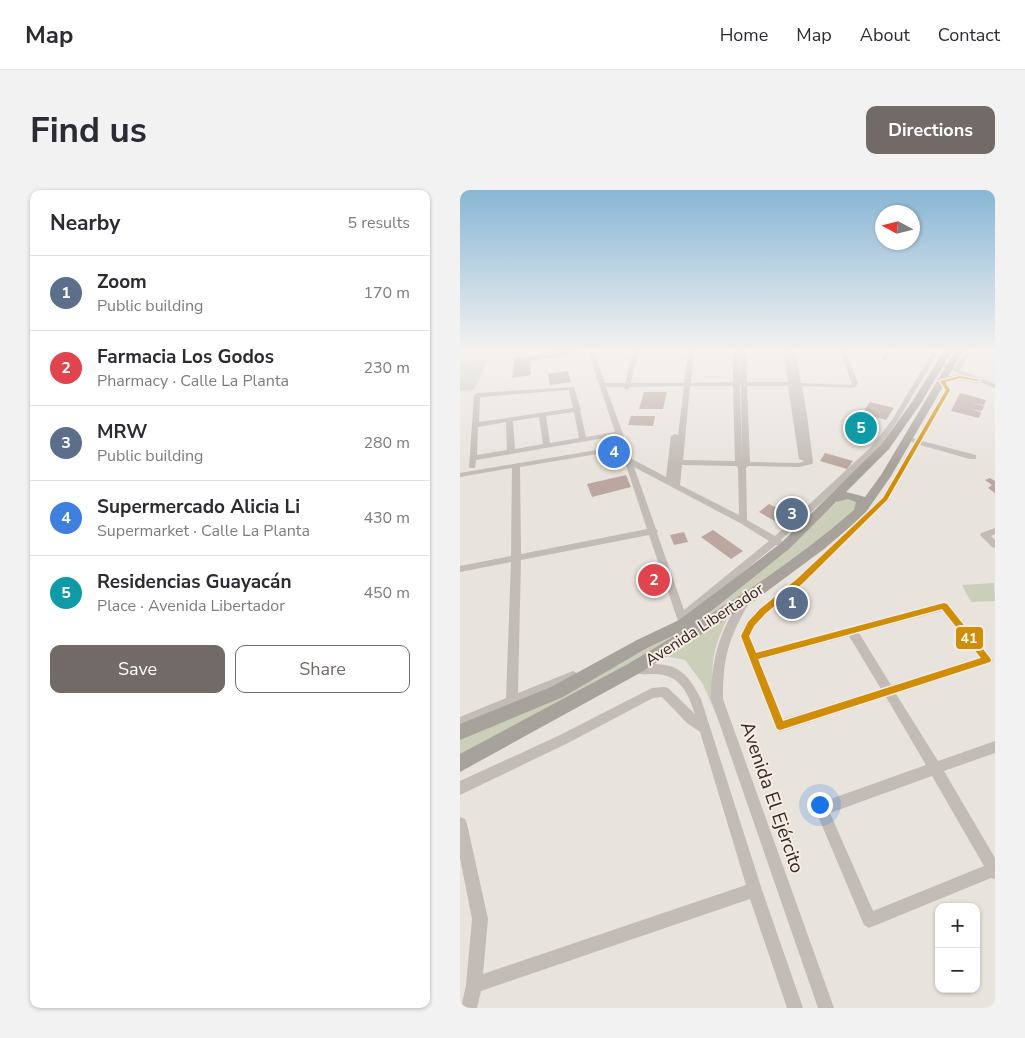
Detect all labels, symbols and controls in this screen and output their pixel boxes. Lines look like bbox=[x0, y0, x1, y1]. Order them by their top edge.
text: Map bbox=[25, 19, 73, 51]
text: Home bbox=[720, 23, 768, 47]
text: Map bbox=[796, 23, 832, 47]
text: About bbox=[860, 23, 910, 47]
text: Contact bbox=[938, 23, 1000, 47]
button: Directions bbox=[866, 106, 995, 154]
text: Find us bbox=[30, 107, 147, 154]
north arrow bbox=[875, 205, 920, 250]
text: Nearby bbox=[50, 209, 120, 237]
text: 5 results bbox=[348, 212, 410, 234]
text: Zoom bbox=[97, 269, 147, 295]
text: 1 bbox=[61, 282, 71, 304]
text: 170 m bbox=[363, 282, 410, 304]
text: Public building bbox=[97, 295, 203, 317]
text: Farmacia Los Godos bbox=[97, 344, 274, 370]
text: 2 bbox=[61, 357, 71, 379]
text: 230 m bbox=[363, 357, 410, 379]
text: Pharmacy · Calle La Planta bbox=[97, 370, 289, 392]
pin: 5 bbox=[845, 409, 877, 447]
text: MRW bbox=[97, 419, 147, 445]
text: 3 bbox=[61, 432, 71, 454]
text: 280 m bbox=[363, 432, 410, 454]
pin: 4 bbox=[598, 433, 630, 471]
text: Public building bbox=[97, 445, 203, 467]
text: Supermercado Alicia Li bbox=[97, 494, 300, 520]
pin: 3 bbox=[776, 495, 808, 533]
text: 4 bbox=[61, 507, 71, 529]
text: 430 m bbox=[363, 507, 410, 529]
text: Supermarket · Calle La Planta bbox=[97, 520, 310, 542]
pin: 2 bbox=[638, 561, 670, 599]
text: Residencias Guayacán bbox=[97, 569, 292, 595]
street label: Avenida Libertador bbox=[641, 578, 768, 671]
text: 5 bbox=[61, 582, 71, 604]
text: 450 m bbox=[363, 582, 410, 604]
pin: 1 bbox=[776, 584, 808, 622]
text: Place · Avenida Libertador bbox=[97, 595, 285, 617]
line badge: 41 bbox=[955, 626, 984, 650]
text: 41 bbox=[961, 629, 977, 648]
button: Save bbox=[50, 645, 225, 693]
button: Share bbox=[235, 645, 410, 693]
street label: Avenida El Ejército bbox=[734, 718, 810, 877]
your location bbox=[807, 792, 833, 818]
map controls bbox=[935, 903, 980, 993]
button: + bbox=[935, 903, 980, 948]
button: − bbox=[935, 948, 980, 993]

